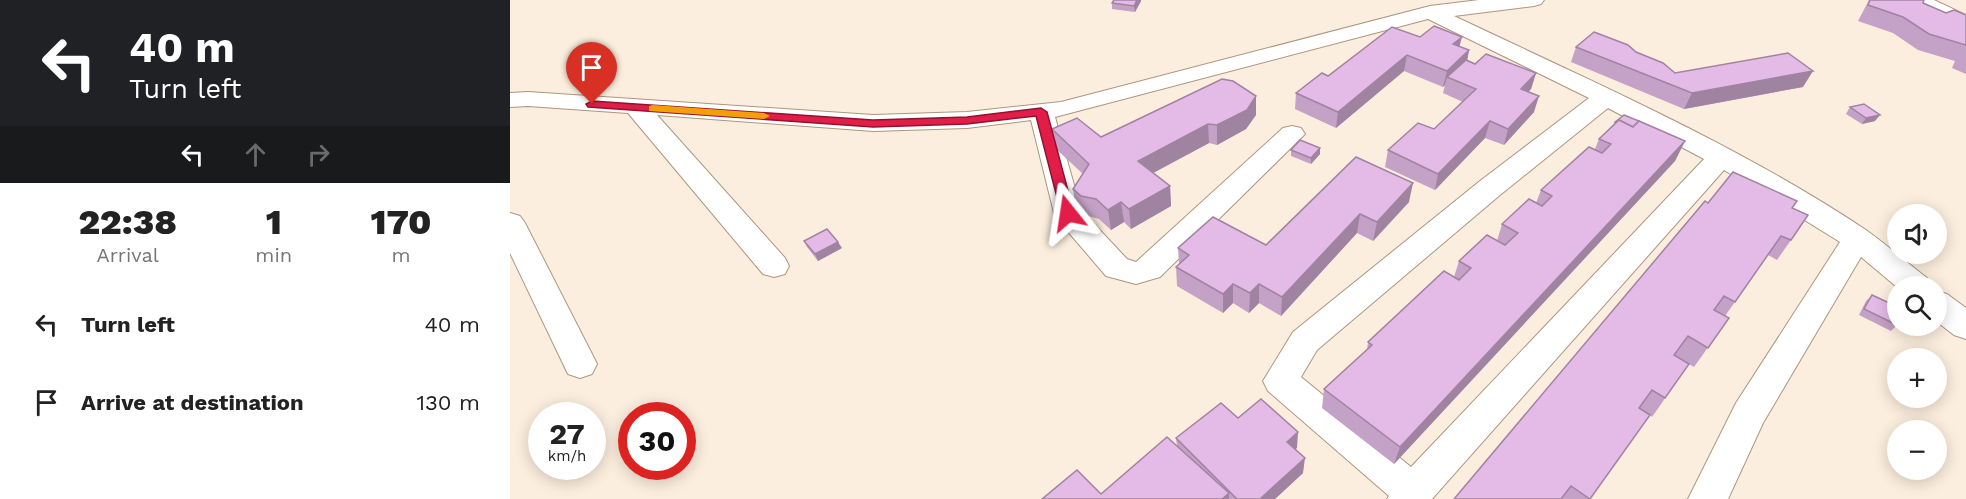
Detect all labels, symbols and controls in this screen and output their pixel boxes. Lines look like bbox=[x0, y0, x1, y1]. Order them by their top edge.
text: 40 m bbox=[129, 23, 235, 72]
icon: left bbox=[30, 24, 108, 102]
pin bbox=[566, 42, 617, 104]
icon: arrive bbox=[575, 51, 608, 84]
text: Turn left bbox=[129, 73, 241, 105]
icon: left bbox=[176, 138, 209, 171]
icon: ahead bbox=[239, 138, 272, 171]
icon: right bbox=[302, 138, 335, 171]
position arrow bbox=[1036, 181, 1100, 245]
text: 22:38 bbox=[78, 201, 177, 243]
text: 1 bbox=[266, 201, 282, 243]
text: 170 bbox=[371, 201, 432, 243]
map controls bbox=[1887, 204, 1947, 480]
button: sound bbox=[1887, 204, 1947, 264]
text: Arrival bbox=[96, 243, 159, 267]
text: min bbox=[255, 243, 292, 267]
text: m bbox=[392, 243, 411, 267]
button: search bbox=[1887, 276, 1947, 336]
icon: left bbox=[30, 308, 63, 341]
text: Turn left bbox=[81, 312, 175, 337]
text: 40 m bbox=[424, 312, 480, 337]
button: + bbox=[1887, 348, 1947, 408]
icon: arrive bbox=[30, 386, 63, 419]
text: Arrive at destination bbox=[81, 390, 304, 415]
text: 130 m bbox=[416, 390, 480, 415]
speed limit sign: 30 bbox=[618, 402, 696, 480]
text: 27 bbox=[549, 416, 585, 451]
button: − bbox=[1887, 420, 1947, 480]
text: km/h bbox=[548, 447, 586, 465]

